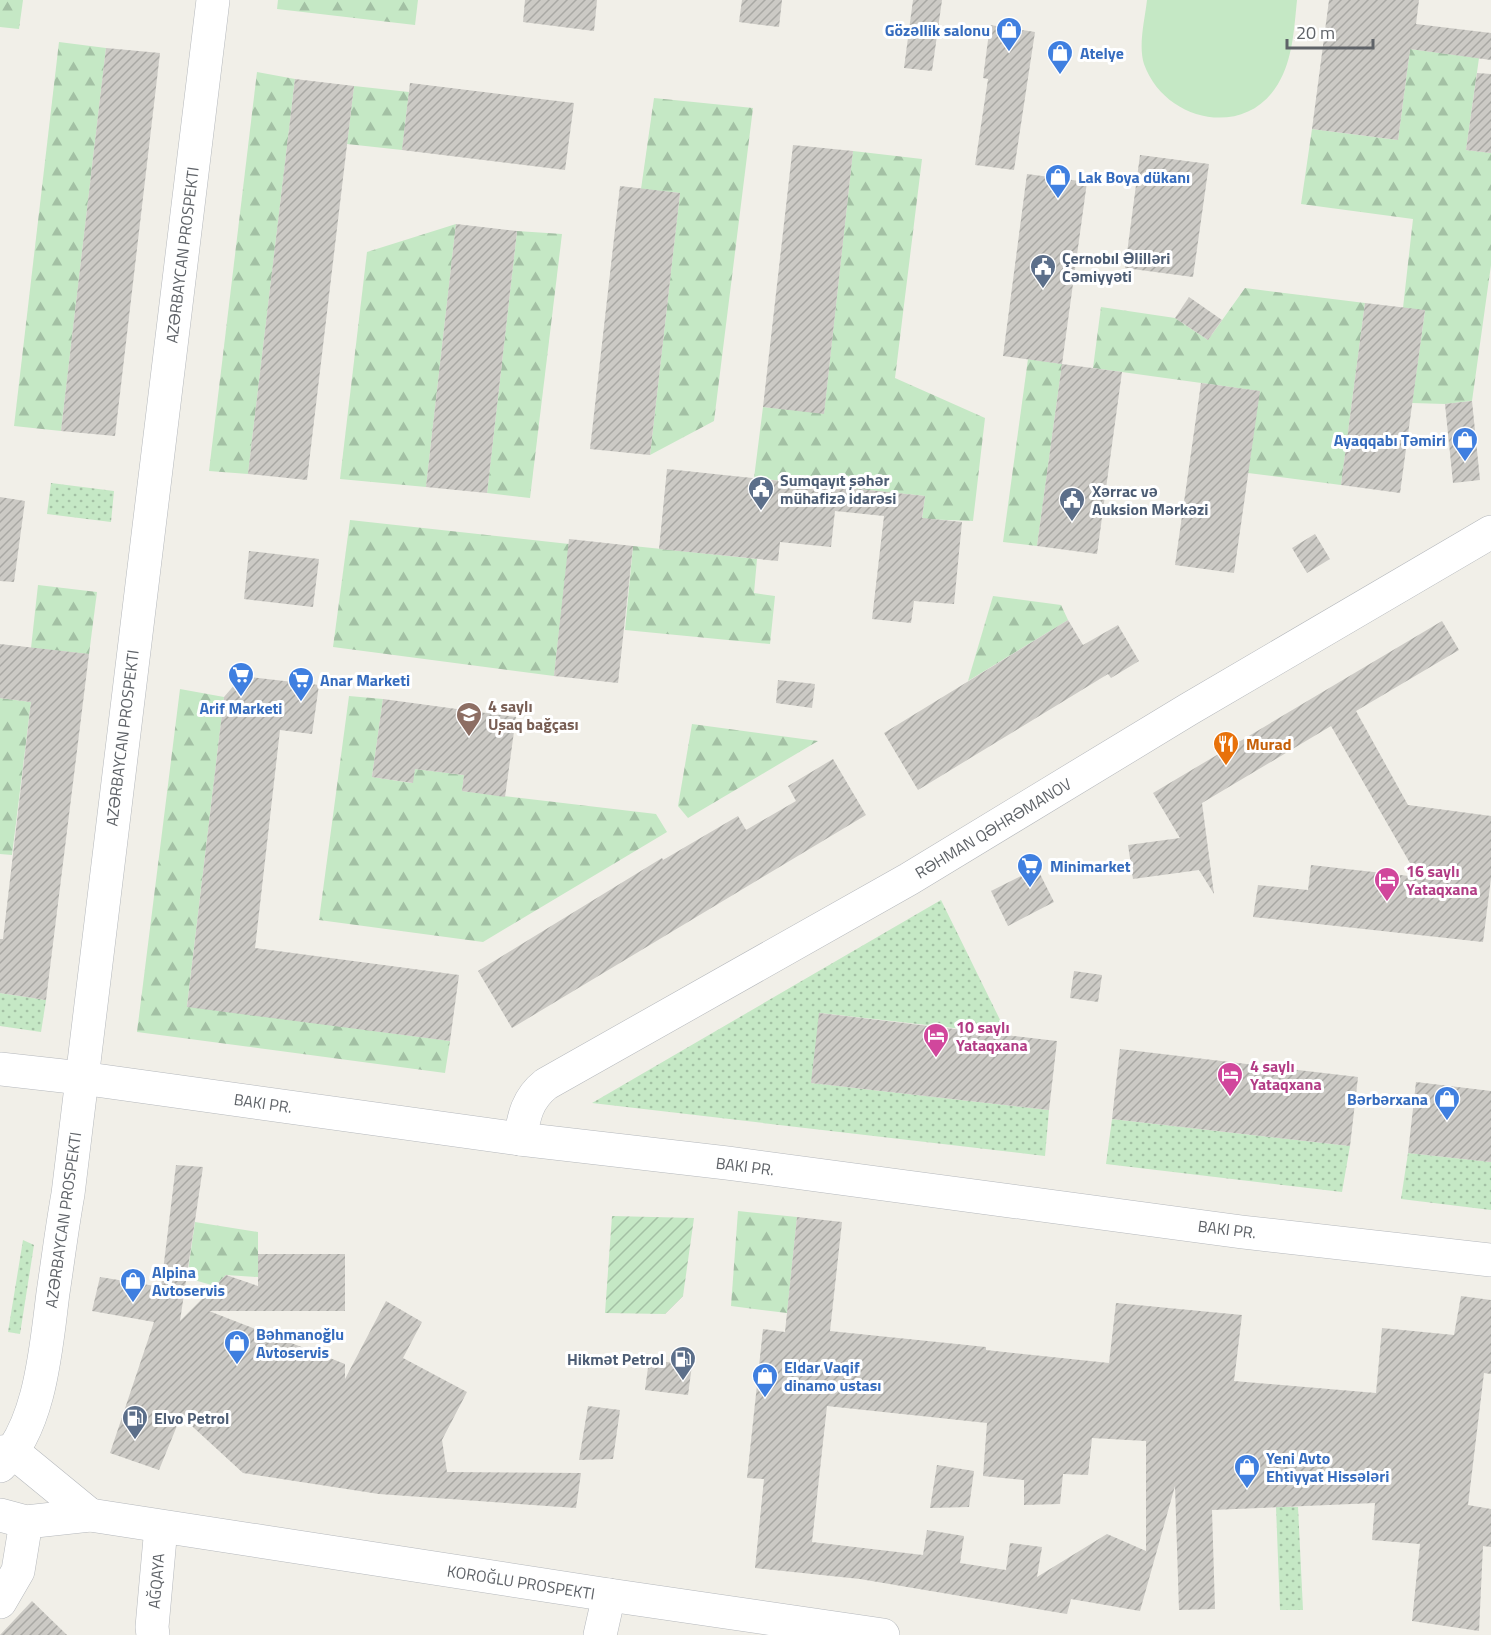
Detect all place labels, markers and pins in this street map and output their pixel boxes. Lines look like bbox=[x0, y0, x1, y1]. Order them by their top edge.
shop icon: Gözəllik salonu bbox=[994, 15, 1024, 53]
place label: Gözəllik salonu bbox=[885, 18, 990, 42]
shop icon: Atelye bbox=[1045, 38, 1075, 76]
place label: Atelye bbox=[1080, 41, 1124, 65]
shop icon: Lak Boya dükanı bbox=[1043, 162, 1073, 200]
place label: Lak Boya dükanı bbox=[1078, 165, 1190, 189]
place label: Çernobıl Əlilləri Cəmiyyəti bbox=[1062, 246, 1170, 288]
public building icon: Çernobıl Əlilləri Cəmiyyəti bbox=[1028, 252, 1058, 290]
shop icon: Ayaqqabı Təmiri bbox=[1450, 425, 1480, 463]
place label: Ayaqqabı Təmiri bbox=[1334, 428, 1446, 452]
place label: Sumqayıt şəhər mühafizə idarəsi bbox=[780, 468, 896, 510]
public building icon: Sumqayıt şəhər mühafizə idarəsi bbox=[746, 474, 776, 512]
place label: Xərrac və Auksion Mərkəzi bbox=[1092, 479, 1208, 521]
public building icon: Xərrac və Auksion Mərkəzi bbox=[1057, 485, 1087, 523]
supermarket icon: Arif Marketi bbox=[226, 660, 256, 698]
supermarket icon: Anar Marketi bbox=[286, 665, 316, 703]
place label: Anar Marketi bbox=[320, 668, 410, 692]
place label: 4 saylı Uşaq bağçası bbox=[488, 694, 579, 736]
place label: Arif Marketi bbox=[199, 696, 283, 720]
school or university icon: 4 saylı Uşaq bağçası bbox=[454, 700, 484, 738]
restaurant icon: Murad bbox=[1211, 729, 1241, 767]
place label: Murad bbox=[1246, 732, 1292, 756]
supermarket icon: Minimarket bbox=[1015, 851, 1045, 889]
place label: Minimarket bbox=[1050, 854, 1131, 878]
place label: 16 saylı Yataqxana bbox=[1406, 859, 1478, 901]
hotel icon: 16 saylı Yataqxana bbox=[1372, 865, 1402, 903]
place label: 10 saylı Yataqxana bbox=[956, 1015, 1028, 1057]
hotel icon: 10 saylı Yataqxana bbox=[921, 1021, 951, 1059]
place label: 4 saylı Yataqxana bbox=[1250, 1054, 1322, 1096]
hotel icon: 4 saylı Yataqxana bbox=[1215, 1060, 1245, 1098]
shop icon: Bərbərxana bbox=[1432, 1084, 1462, 1122]
place label: Bərbərxana bbox=[1347, 1087, 1428, 1111]
place label: Alpina Avtoservis bbox=[152, 1260, 225, 1302]
shop icon: Alpina Avtoservis bbox=[118, 1266, 148, 1304]
place label: Bəhmanoğlu Avtoservis bbox=[256, 1322, 344, 1364]
shop icon: Bəhmanoğlu Avtoservis bbox=[222, 1328, 252, 1366]
fuel station icon: Hikmət Petrol bbox=[668, 1344, 698, 1382]
place label: Hikmət Petrol bbox=[567, 1347, 664, 1371]
place label: Eldar Vaqif dinamo ustası bbox=[784, 1355, 881, 1397]
shop icon: Eldar Vaqif dinamo ustası bbox=[750, 1361, 780, 1399]
fuel station icon: Elvo Petrol bbox=[120, 1403, 150, 1441]
place label: Elvo Petrol bbox=[154, 1406, 229, 1430]
place label: Yeni Avto Ehtiyyat Hissələri bbox=[1266, 1446, 1389, 1488]
shop icon: Yeni Avto Ehtiyyat Hissələri bbox=[1232, 1452, 1262, 1490]

